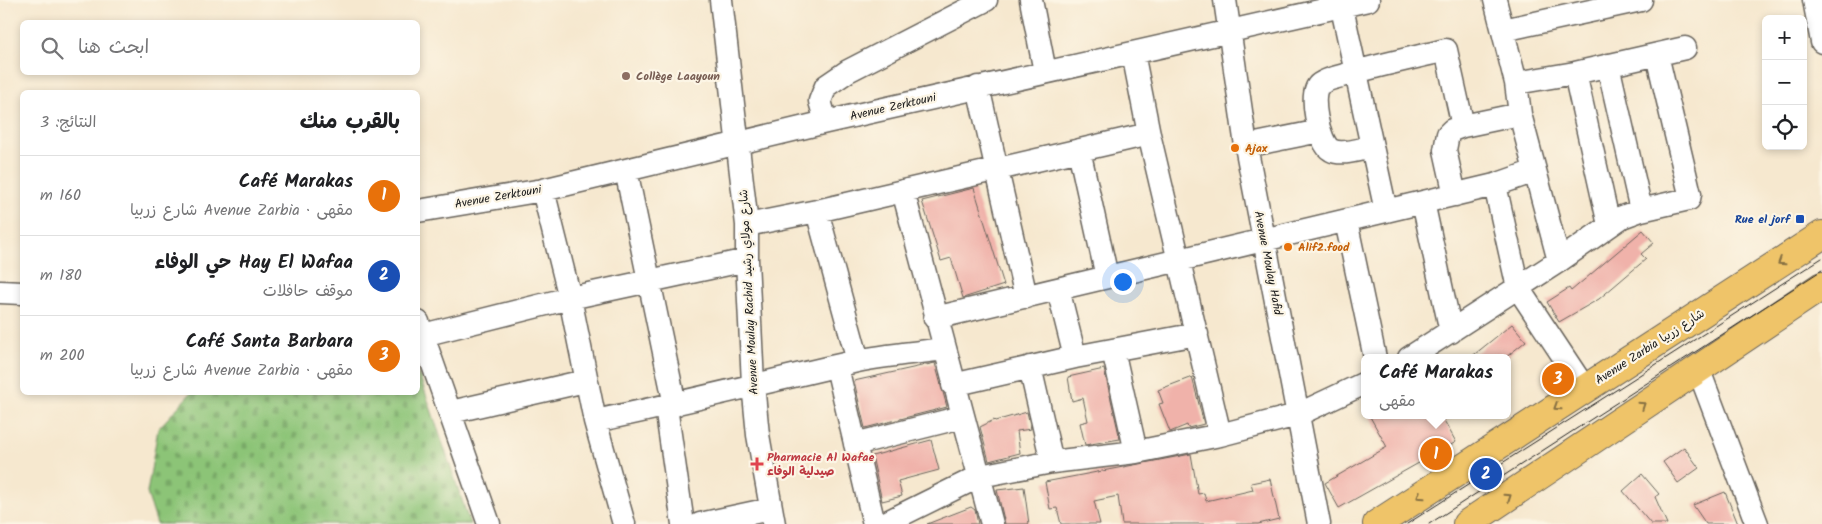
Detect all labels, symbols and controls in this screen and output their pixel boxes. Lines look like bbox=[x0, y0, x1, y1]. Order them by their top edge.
map controls bbox=[1762, 15, 1807, 150]
button: + bbox=[1762, 15, 1807, 60]
search box bbox=[20, 20, 420, 75]
text: ابحث هنا bbox=[78, 33, 149, 63]
icon: search bbox=[38, 34, 66, 62]
button: − bbox=[1762, 60, 1807, 105]
place label: Collège Laayoun bbox=[636, 67, 720, 86]
marker: Collège Laayoun bbox=[620, 70, 632, 82]
street label: Avenue Zerktouni bbox=[848, 88, 939, 126]
button: locate bbox=[1762, 105, 1807, 150]
text: بالقرب منك bbox=[300, 106, 400, 139]
text: النتائج: 3 bbox=[40, 110, 96, 135]
place label: Ajax bbox=[1245, 139, 1268, 158]
marker: Ajax bbox=[1229, 142, 1241, 154]
text: Café Marakas bbox=[239, 167, 353, 197]
street label: Avenue Zerktouni bbox=[453, 180, 544, 214]
text: 160 m bbox=[40, 183, 81, 208]
text: 1 bbox=[382, 183, 386, 208]
street label: Avenue Moulay Rachid شارع مولاي رشيد bbox=[734, 189, 764, 395]
text: مقهى · Avenue Zarbia شارع زربيا bbox=[130, 198, 353, 223]
street label: Avenue Moulay Hafid bbox=[1249, 209, 1288, 318]
place label: Rue el jorf bbox=[1735, 210, 1792, 229]
marker: Rue el jorf bbox=[1794, 213, 1806, 225]
place label: Alif2.food bbox=[1298, 238, 1350, 257]
marker: Alif2.food bbox=[1282, 241, 1294, 253]
text: Hay El Wafaa حي الوفاء bbox=[155, 248, 353, 278]
one-way arrow bbox=[1777, 255, 1786, 265]
text: 180 m bbox=[40, 263, 82, 288]
text: 2 bbox=[379, 263, 389, 288]
your location bbox=[1110, 269, 1136, 295]
text: موقف حافلات bbox=[263, 279, 353, 304]
street label: Avenue Zarbia شارع زربيا bbox=[1591, 304, 1709, 390]
text: Café Santa Barbara bbox=[186, 327, 353, 357]
text: 200 m bbox=[40, 343, 84, 368]
text: 3 bbox=[380, 343, 388, 368]
popup bbox=[1361, 354, 1511, 419]
text: مقهى · Avenue Zarbia شارع زربيا bbox=[130, 358, 353, 383]
text: Café Marakas bbox=[1379, 358, 1493, 388]
pin: 3 bbox=[1542, 360, 1574, 398]
text: مقهى bbox=[1379, 389, 1416, 414]
one-way arrow bbox=[1553, 401, 1562, 410]
one-way arrow bbox=[1636, 402, 1646, 411]
pin: 1 bbox=[1420, 435, 1452, 473]
place label: Pharmacie Al Wafae صيدلية الوفاء bbox=[767, 448, 874, 481]
pin: 2 bbox=[1470, 455, 1502, 493]
marker: Pharmacie Al Wafae صيدلية الوفاء bbox=[751, 458, 763, 470]
one-way arrow bbox=[1417, 489, 1426, 499]
one-way arrow bbox=[1502, 494, 1511, 503]

